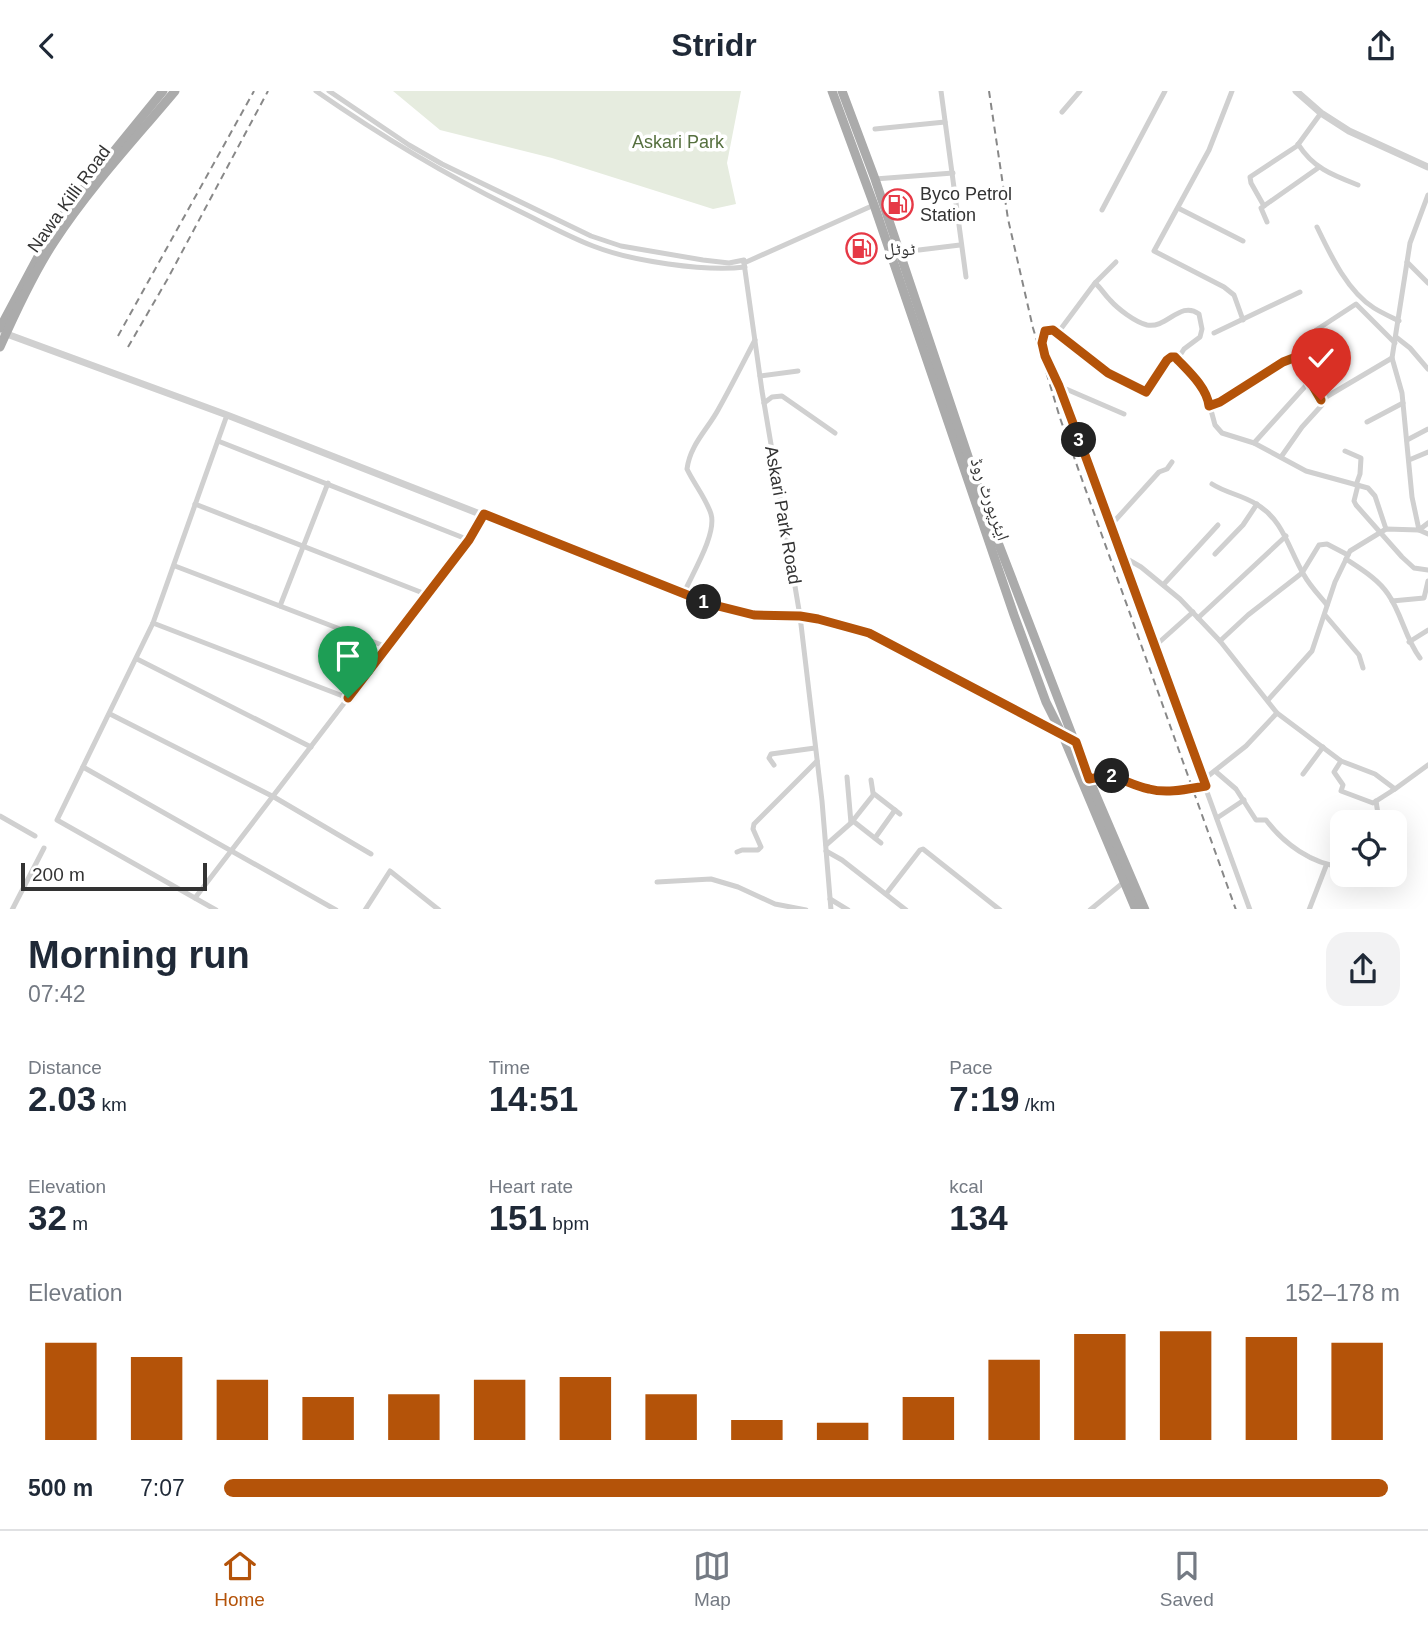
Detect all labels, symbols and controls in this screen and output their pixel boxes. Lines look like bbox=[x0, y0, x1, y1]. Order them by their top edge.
icon: back bbox=[28, 27, 66, 65]
text: Stridr bbox=[671, 27, 757, 63]
icon: share bbox=[1362, 27, 1400, 65]
park label: Askari Park bbox=[632, 132, 725, 152]
street label: Nawa Killi Road bbox=[24, 142, 114, 256]
place label: Byco Petrol Station bbox=[920, 184, 1012, 225]
fuel station icon: Byco Petrol Station bbox=[880, 187, 914, 221]
fuel station icon: ٹوٹل bbox=[844, 232, 878, 266]
place label: ٹوٹل bbox=[884, 239, 915, 260]
pin bbox=[1291, 328, 1351, 400]
icon: check bbox=[1302, 339, 1340, 377]
pin: 3 bbox=[1062, 423, 1096, 457]
text: 3 bbox=[1073, 429, 1084, 450]
street label: Askari Park Road bbox=[761, 444, 805, 586]
street label: ایئرپورٹ روڈ bbox=[965, 455, 1013, 543]
pin: 1 bbox=[686, 585, 722, 619]
text: 1 bbox=[698, 591, 709, 612]
pin bbox=[318, 626, 378, 698]
icon: arrive bbox=[329, 637, 367, 675]
pin: 2 bbox=[1094, 759, 1130, 793]
text: 2 bbox=[1106, 765, 1117, 786]
map controls bbox=[1330, 810, 1407, 887]
button: locate bbox=[1330, 810, 1407, 887]
scale bar bbox=[21, 860, 206, 892]
text: 200 m bbox=[32, 864, 85, 885]
button: share bbox=[1326, 932, 1400, 1006]
text: Morning run bbox=[28, 934, 250, 976]
text: 07:42 bbox=[28, 981, 86, 1007]
text: Distance bbox=[28, 1057, 102, 1078]
text: Time bbox=[489, 1057, 530, 1078]
text: Pace bbox=[949, 1057, 993, 1078]
text: 2.03 bbox=[28, 1079, 96, 1118]
text: 14:51 bbox=[489, 1079, 578, 1118]
text: 7:19 bbox=[949, 1079, 1019, 1118]
text: km bbox=[96, 1094, 127, 1115]
text: /km bbox=[1019, 1094, 1055, 1115]
text: Elevation bbox=[28, 1176, 106, 1197]
text: Heart rate bbox=[489, 1176, 573, 1197]
text: kcal bbox=[949, 1176, 983, 1197]
text: 32 bbox=[28, 1198, 67, 1237]
text: 151 bbox=[489, 1198, 547, 1237]
text: 134 bbox=[949, 1198, 1008, 1237]
text: m bbox=[67, 1213, 88, 1234]
text: bpm bbox=[547, 1213, 589, 1234]
text: Elevation bbox=[28, 1280, 123, 1306]
text: 152–178 m bbox=[1285, 1280, 1400, 1306]
text: 500 m bbox=[28, 1475, 93, 1501]
text: 7:07 bbox=[140, 1475, 185, 1501]
tab: Home bbox=[214, 1547, 265, 1611]
tab: Map bbox=[693, 1547, 731, 1611]
tab: Saved bbox=[1160, 1547, 1214, 1611]

